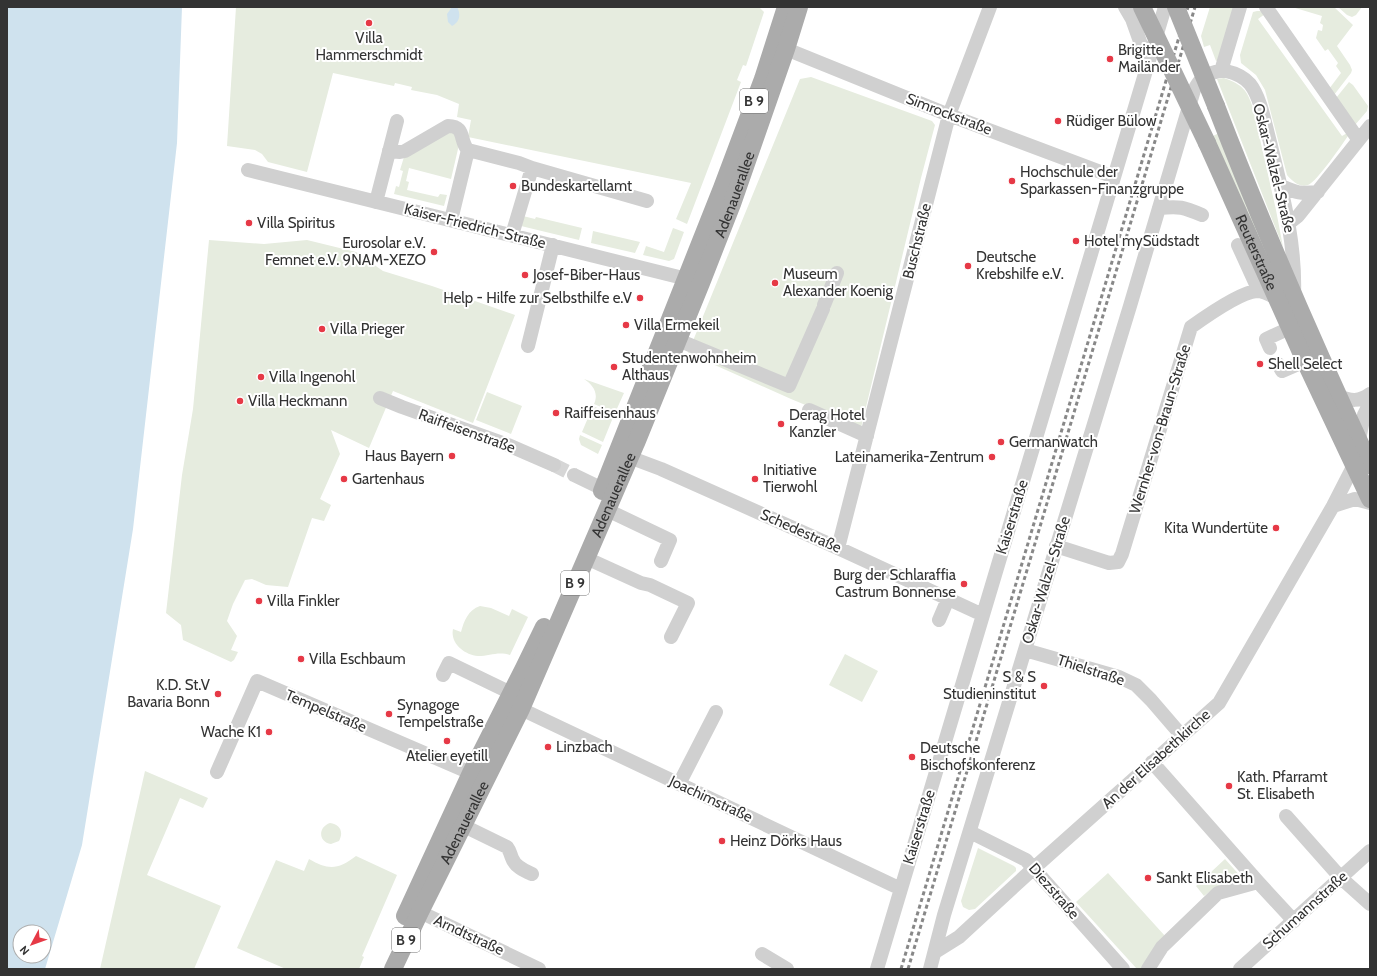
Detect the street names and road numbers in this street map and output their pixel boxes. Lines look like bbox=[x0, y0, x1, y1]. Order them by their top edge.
road number: B 9 bbox=[740, 89, 768, 113]
street label: Simrockstraße bbox=[903, 89, 995, 139]
street label: Oskar-Walzel-Straße bbox=[1249, 102, 1299, 235]
street label: Adenauerallee bbox=[711, 149, 759, 240]
street label: Kaiser-Friedrich-Straße bbox=[402, 200, 548, 252]
street label: Buschstraße bbox=[899, 201, 935, 281]
street label: Reuterstraße bbox=[1231, 212, 1281, 293]
street label: Wernher-von-Braun-Straße bbox=[1126, 342, 1194, 516]
street label: Raiffeisenstraße bbox=[416, 405, 518, 457]
street label: Adenauerallee bbox=[587, 450, 640, 540]
street label: Kaiserstraße bbox=[992, 477, 1032, 556]
street label: Schedestraße bbox=[758, 505, 845, 557]
street label: Oskar-Walzel-Straße bbox=[1018, 514, 1074, 646]
road number: B 9 bbox=[561, 571, 589, 595]
street label: Thielstraße bbox=[1055, 651, 1127, 689]
street label: Tempelstraße bbox=[283, 686, 370, 736]
street label: An der Elisabethkirche bbox=[1098, 705, 1214, 812]
street label: Joachimstraße bbox=[666, 771, 756, 826]
street label: Adenauerallee bbox=[436, 778, 493, 867]
street label: Kaiserstraße bbox=[899, 787, 939, 866]
street label: Diezstraße bbox=[1025, 859, 1083, 923]
street label: Schumannstraße bbox=[1259, 867, 1351, 953]
street label: Arndtstraße bbox=[431, 911, 507, 959]
road number: B 9 bbox=[392, 928, 420, 952]

